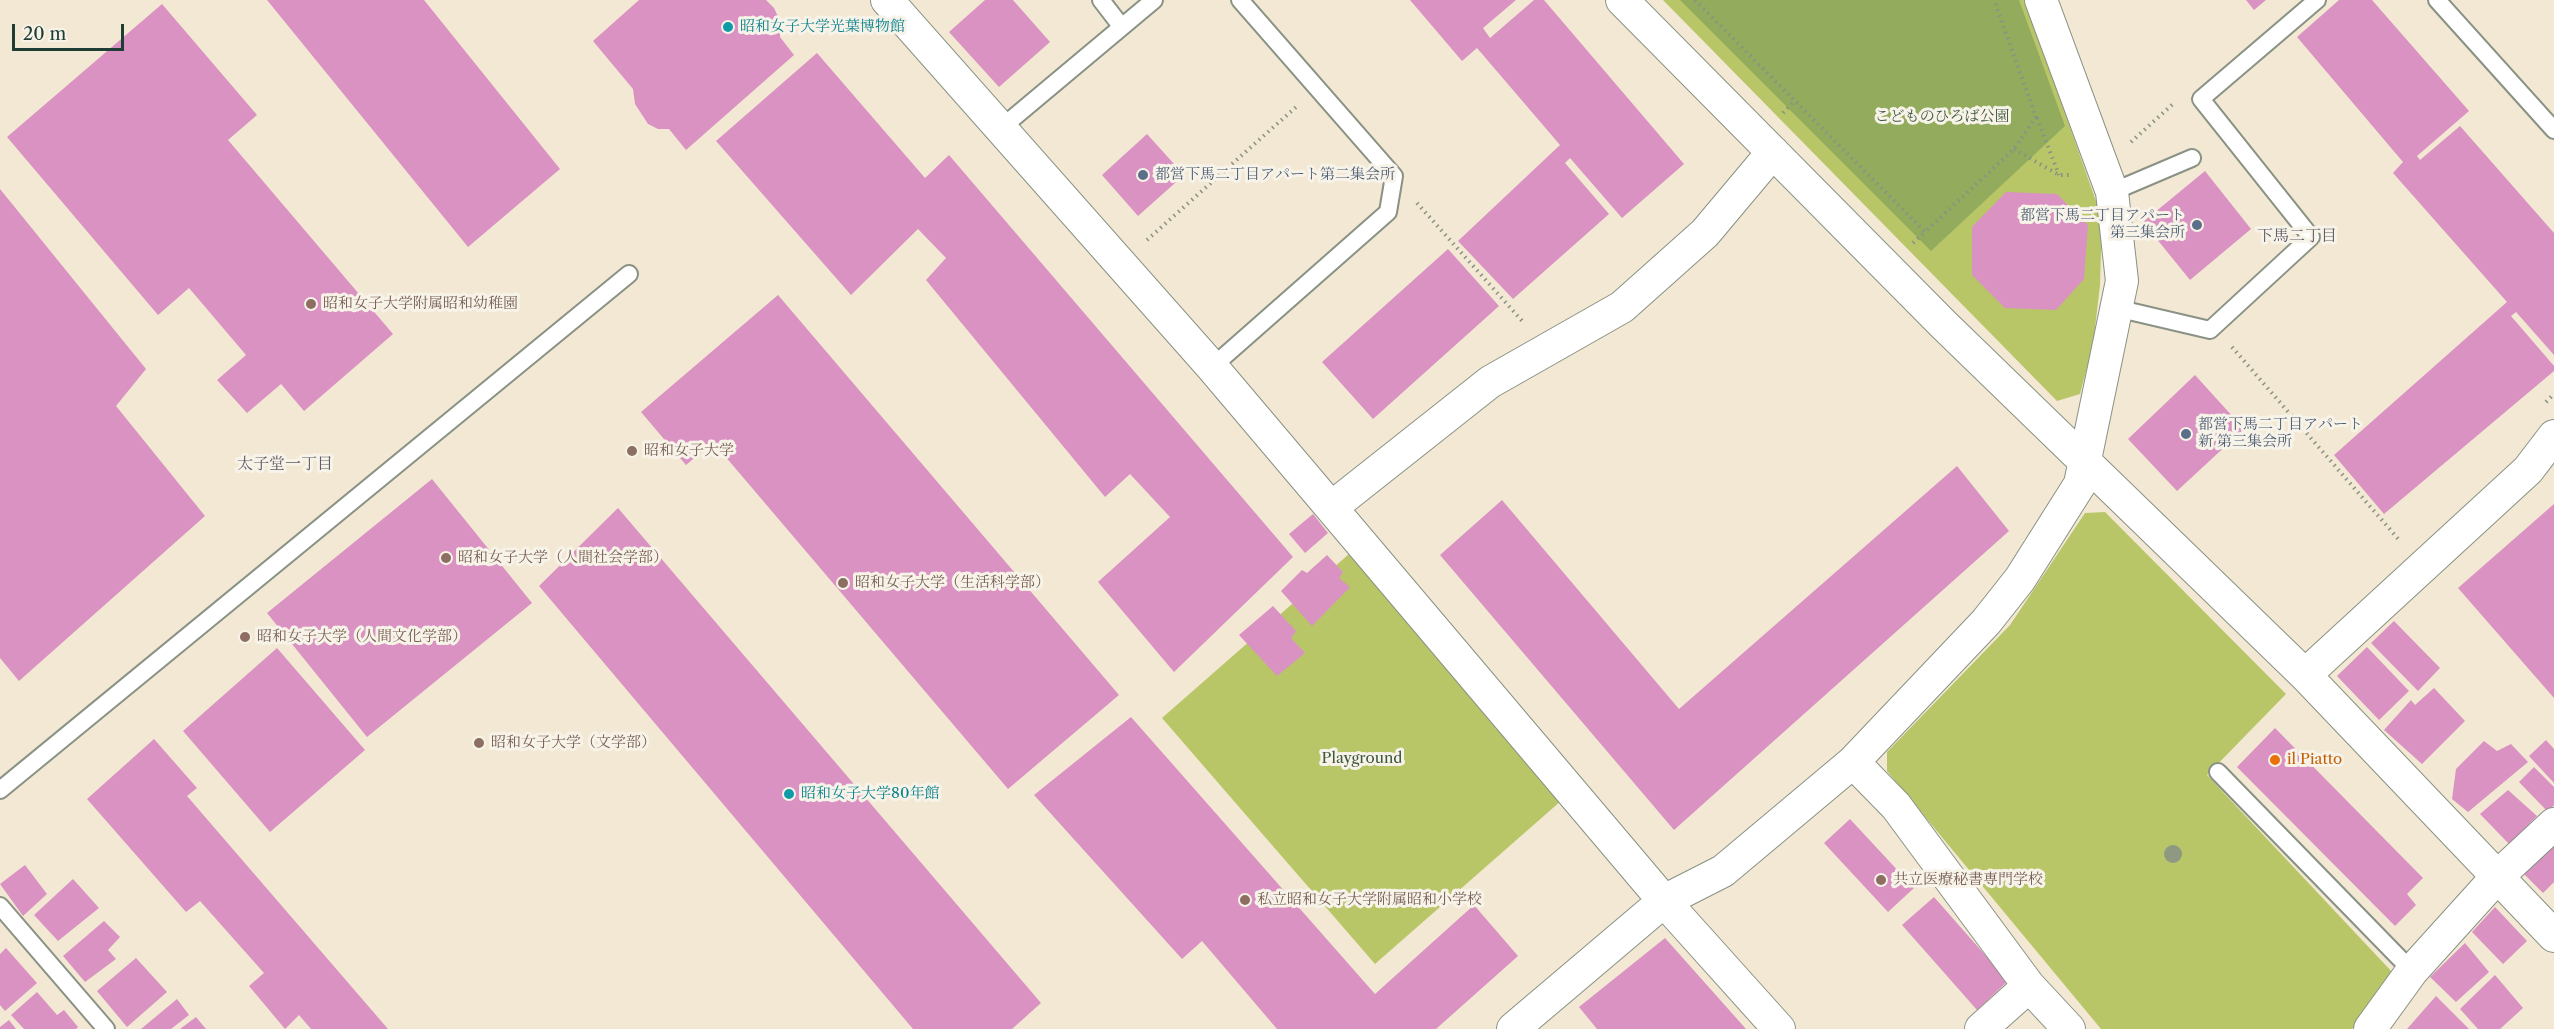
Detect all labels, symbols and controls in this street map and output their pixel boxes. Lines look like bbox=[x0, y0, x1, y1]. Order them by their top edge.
scale bar bbox=[15, 12, 128, 50]
place label: 昭和女子大学光葉博物館 bbox=[740, 18, 905, 36]
marker: 昭和女子大学光葉博物館 bbox=[721, 20, 735, 34]
text: 20 m bbox=[23, 23, 66, 45]
park label: こどものひろば公園 bbox=[1875, 108, 2009, 126]
place label: 都営下馬二丁目アパート第二集会所 bbox=[1155, 166, 1395, 184]
marker: 都営下馬二丁目アパート第二集会所 bbox=[1136, 168, 1150, 182]
place label: 都営下馬二丁目アパート 第三集会所 bbox=[2020, 207, 2185, 242]
marker: 都営下馬二丁目アパート 第三集会所 bbox=[2190, 218, 2204, 232]
district label: 下馬二丁目 bbox=[2257, 226, 2337, 246]
place label: 昭和女子大学附属昭和幼稚園 bbox=[323, 295, 518, 313]
marker: 昭和女子大学附属昭和幼稚園 bbox=[304, 297, 318, 311]
place label: 都営下馬二丁目アパート 新 第三集会所 bbox=[2198, 416, 2363, 451]
marker: 都営下馬二丁目アパート 新 第三集会所 bbox=[2179, 427, 2193, 441]
place label: 昭和女子大学 bbox=[644, 442, 734, 460]
marker: 昭和女子大学 bbox=[625, 444, 639, 458]
district label: 太子堂一丁目 bbox=[237, 454, 333, 474]
place label: 昭和女子大学（人間社会学部） bbox=[458, 549, 668, 567]
marker: 昭和女子大学（人間社会学部） bbox=[439, 551, 453, 565]
place label: 昭和女子大学（生活科学部） bbox=[855, 574, 1050, 592]
marker: 昭和女子大学（生活科学部） bbox=[836, 576, 850, 590]
place label: 昭和女子大学（人間文化学部） bbox=[257, 628, 467, 646]
marker: 昭和女子大学（人間文化学部） bbox=[238, 630, 252, 644]
place label: 昭和女子大学（文学部） bbox=[491, 734, 656, 752]
marker: 昭和女子大学（文学部） bbox=[472, 736, 486, 750]
park label: Playground bbox=[1322, 750, 1402, 768]
place label: il Piatto bbox=[2287, 751, 2342, 769]
marker: il Piatto bbox=[2268, 753, 2282, 767]
place label: 昭和女子大学80年館 bbox=[801, 785, 939, 803]
marker: 昭和女子大学80年館 bbox=[782, 787, 796, 801]
place label: 共立医療秘書専門学校 bbox=[1893, 871, 2043, 889]
marker: 共立医療秘書専門学校 bbox=[1874, 873, 1888, 887]
place label: 私立昭和女子大学附属昭和小学校 bbox=[1257, 891, 1482, 909]
marker: 私立昭和女子大学附属昭和小学校 bbox=[1238, 893, 1252, 907]

